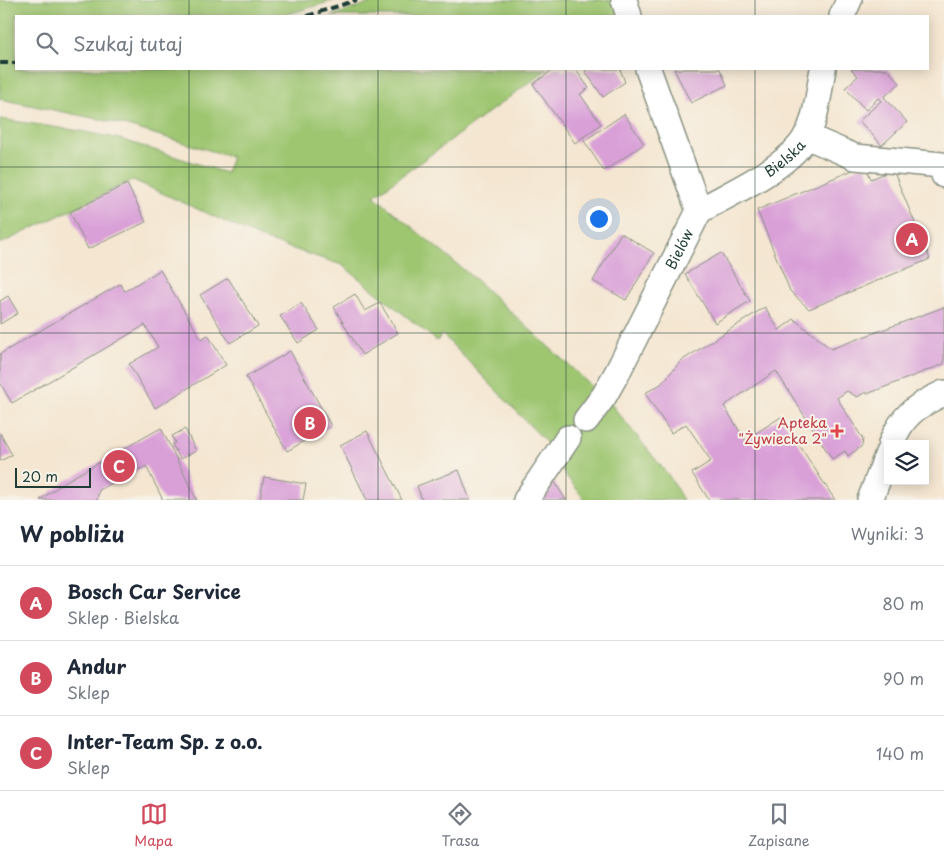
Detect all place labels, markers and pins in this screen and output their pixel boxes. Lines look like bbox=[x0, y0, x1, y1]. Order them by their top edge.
pin: A bbox=[896, 220, 928, 258]
pin: B bbox=[294, 404, 326, 442]
place label: Apteka "Żywiecka 2" bbox=[738, 412, 827, 449]
marker: Apteka "Żywiecka 2" bbox=[831, 425, 843, 437]
pin: C bbox=[103, 447, 135, 485]

